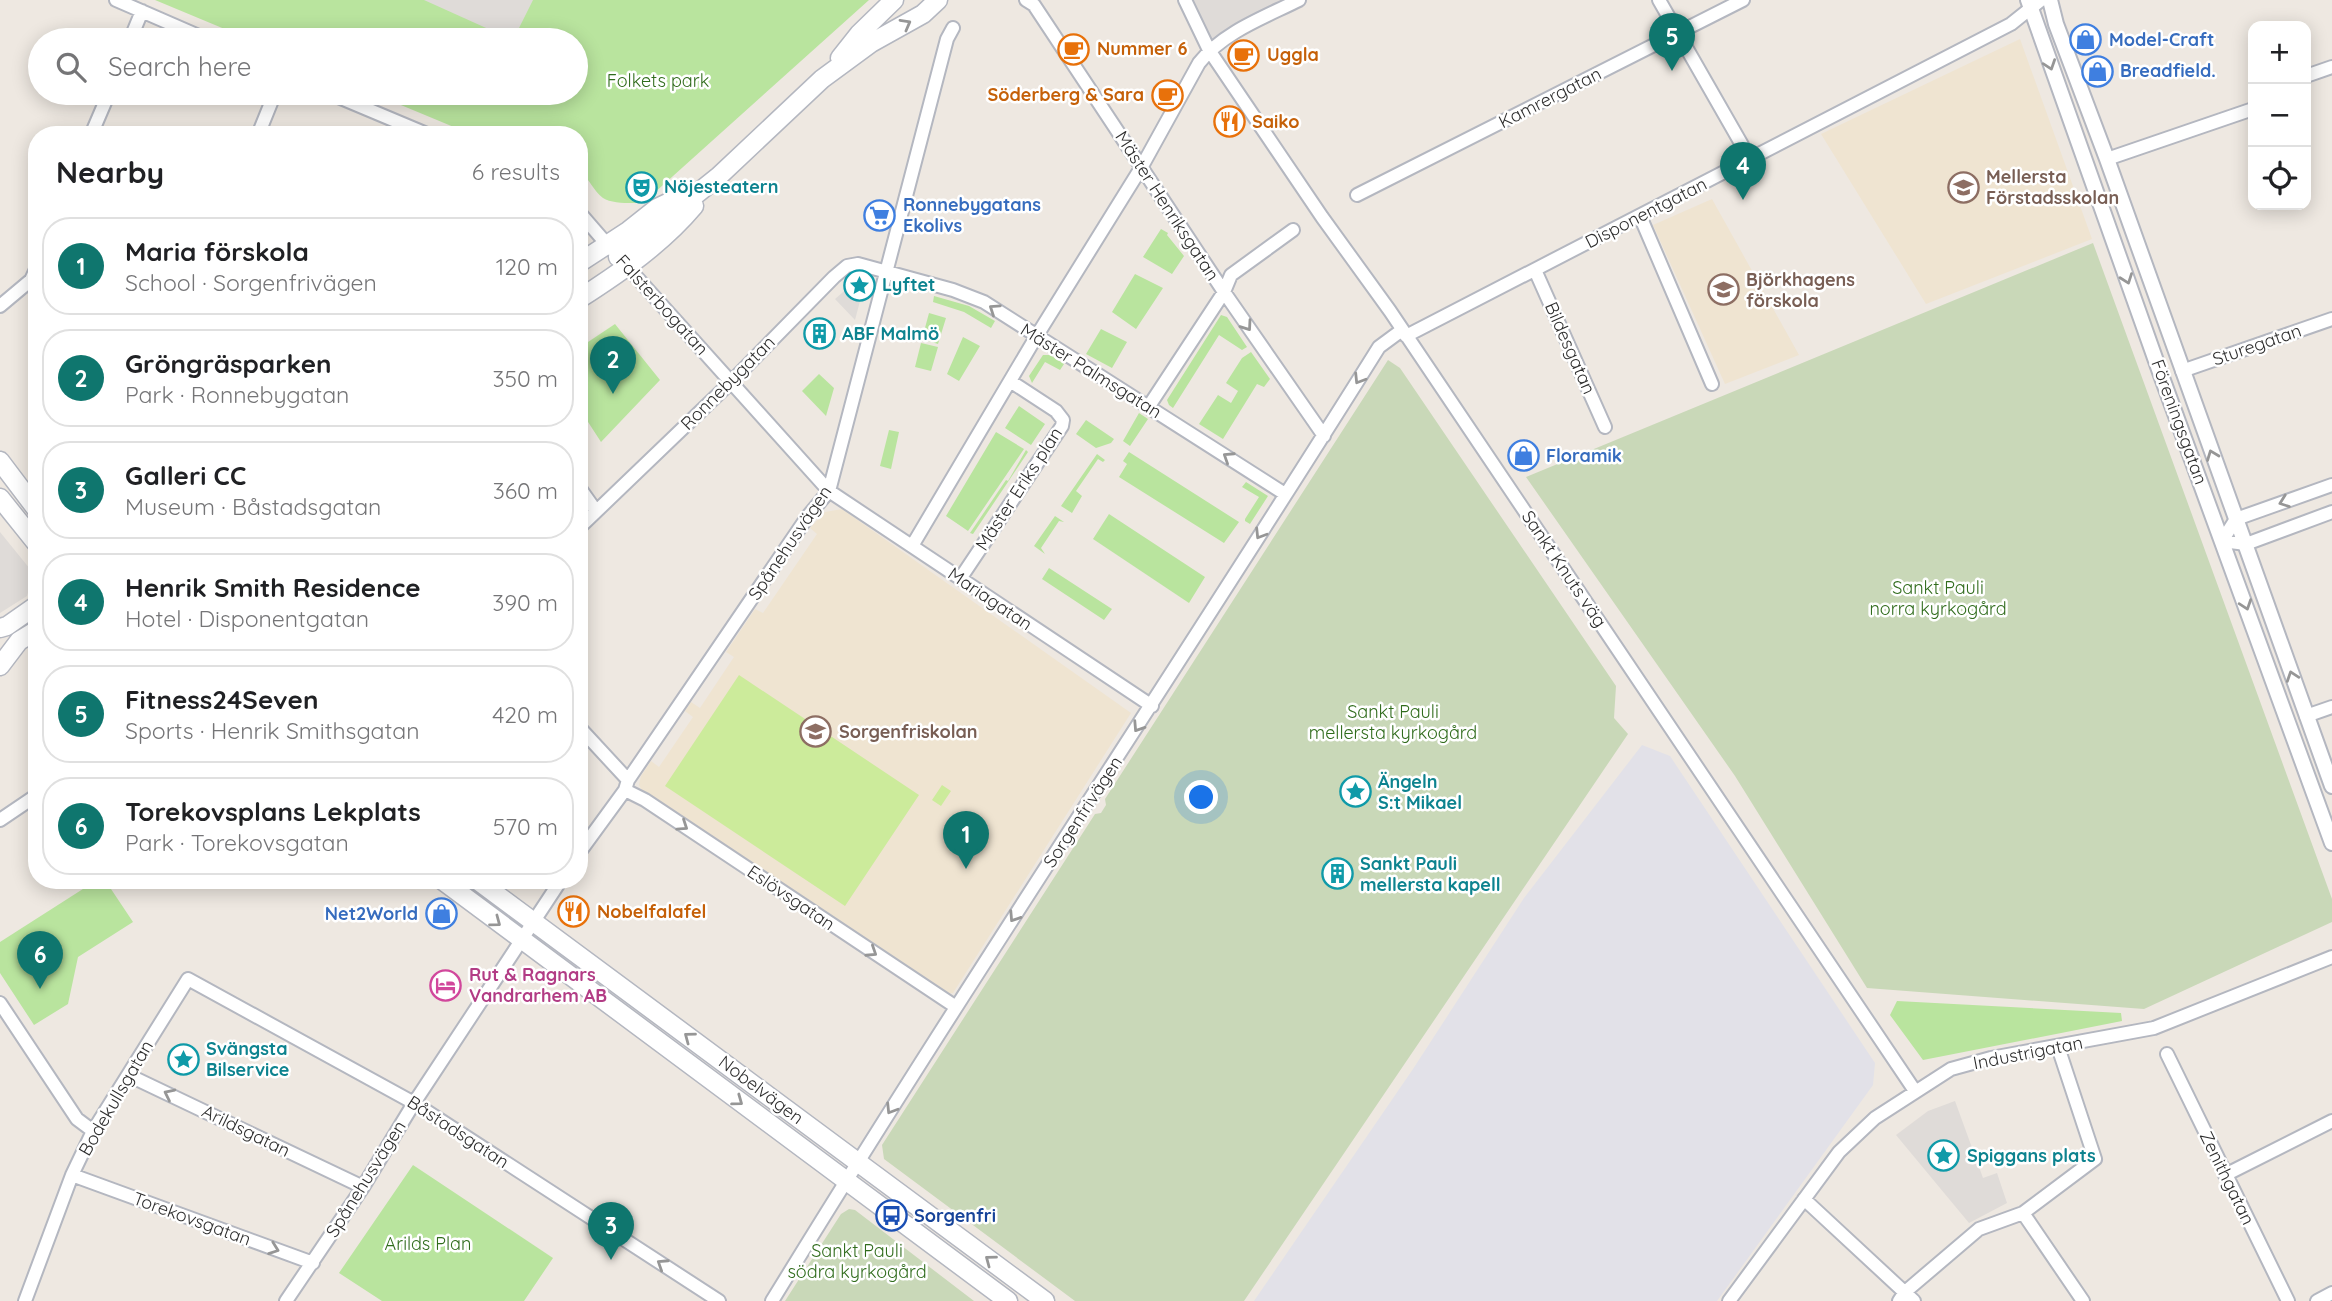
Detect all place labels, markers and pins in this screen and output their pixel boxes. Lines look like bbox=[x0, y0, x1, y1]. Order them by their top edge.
pin: 5 bbox=[1649, 13, 1695, 71]
shop icon: Model-Craft bbox=[2069, 23, 2103, 57]
place label: Model-Craft bbox=[2109, 28, 2214, 51]
cafe icon: Nummer 6 bbox=[1057, 32, 1091, 66]
place label: Nummer 6 bbox=[1097, 37, 1187, 60]
cafe icon: Uggla bbox=[1227, 38, 1261, 72]
place label: Uggla bbox=[1267, 43, 1319, 66]
shop icon: Breadfield. bbox=[2080, 54, 2114, 88]
place label: Breadfield. bbox=[2120, 59, 2216, 82]
cafe icon: Söderberg & Sara bbox=[1150, 78, 1184, 112]
place label: Söderberg & Sara bbox=[988, 83, 1144, 106]
restaurant icon: Saiko bbox=[1212, 105, 1246, 139]
place label: Saiko bbox=[1252, 110, 1299, 133]
pin: 4 bbox=[1720, 142, 1766, 200]
place label: Mellersta Förstadsskolan bbox=[1986, 165, 2119, 209]
theatre icon: Nöjesteatern bbox=[624, 170, 658, 204]
school or university icon: Mellersta Förstadsskolan bbox=[1946, 170, 1980, 204]
place label: Nöjesteatern bbox=[664, 175, 778, 198]
place label: Ronnebygatans Ekolivs bbox=[903, 193, 1041, 237]
supermarket icon: Ronnebygatans Ekolivs bbox=[863, 198, 897, 232]
place icon: Lyftet bbox=[842, 268, 876, 302]
place label: Björkhagens förskola bbox=[1746, 268, 1855, 312]
place label: Lyftet bbox=[882, 273, 935, 296]
school or university icon: Björkhagens förskola bbox=[1706, 273, 1740, 307]
building icon: ABF Malmö bbox=[802, 317, 836, 351]
place label: ABF Malmö bbox=[842, 322, 939, 345]
pin: 2 bbox=[590, 336, 636, 394]
shop icon: Floramik bbox=[1506, 439, 1540, 473]
place label: Floramik bbox=[1546, 444, 1622, 467]
school or university icon: Sorgenfriskolan bbox=[799, 715, 833, 749]
place label: Sorgenfriskolan bbox=[839, 720, 978, 743]
place label: Ängeln S:t Mikael bbox=[1378, 770, 1462, 814]
place icon: Ängeln S:t Mikael bbox=[1338, 775, 1372, 809]
pin: 1 bbox=[943, 811, 989, 869]
place label: Sankt Pauli mellersta kapell bbox=[1360, 852, 1501, 896]
building icon: Sankt Pauli mellersta kapell bbox=[1320, 857, 1354, 891]
restaurant icon: Nobelfalafel bbox=[557, 895, 591, 929]
shop icon: Net2World bbox=[424, 897, 458, 931]
place label: Nobelfalafel bbox=[597, 900, 706, 923]
place label: Net2World bbox=[325, 902, 418, 925]
pin: 6 bbox=[17, 931, 63, 989]
place label: Rut & Ragnars Vandrarhem AB bbox=[469, 963, 607, 1007]
hotel icon: Rut & Ragnars Vandrarhem AB bbox=[429, 968, 463, 1002]
place label: Svängsta Bilservice bbox=[206, 1037, 289, 1081]
place icon: Svängsta Bilservice bbox=[166, 1042, 200, 1076]
place icon: Spiggans plats bbox=[1927, 1139, 1961, 1173]
place label: Spiggans plats bbox=[1967, 1144, 2096, 1167]
bus stop icon: Sorgenfri bbox=[874, 1199, 908, 1233]
pin: 3 bbox=[588, 1202, 634, 1260]
place label: Sorgenfri bbox=[914, 1204, 996, 1227]

